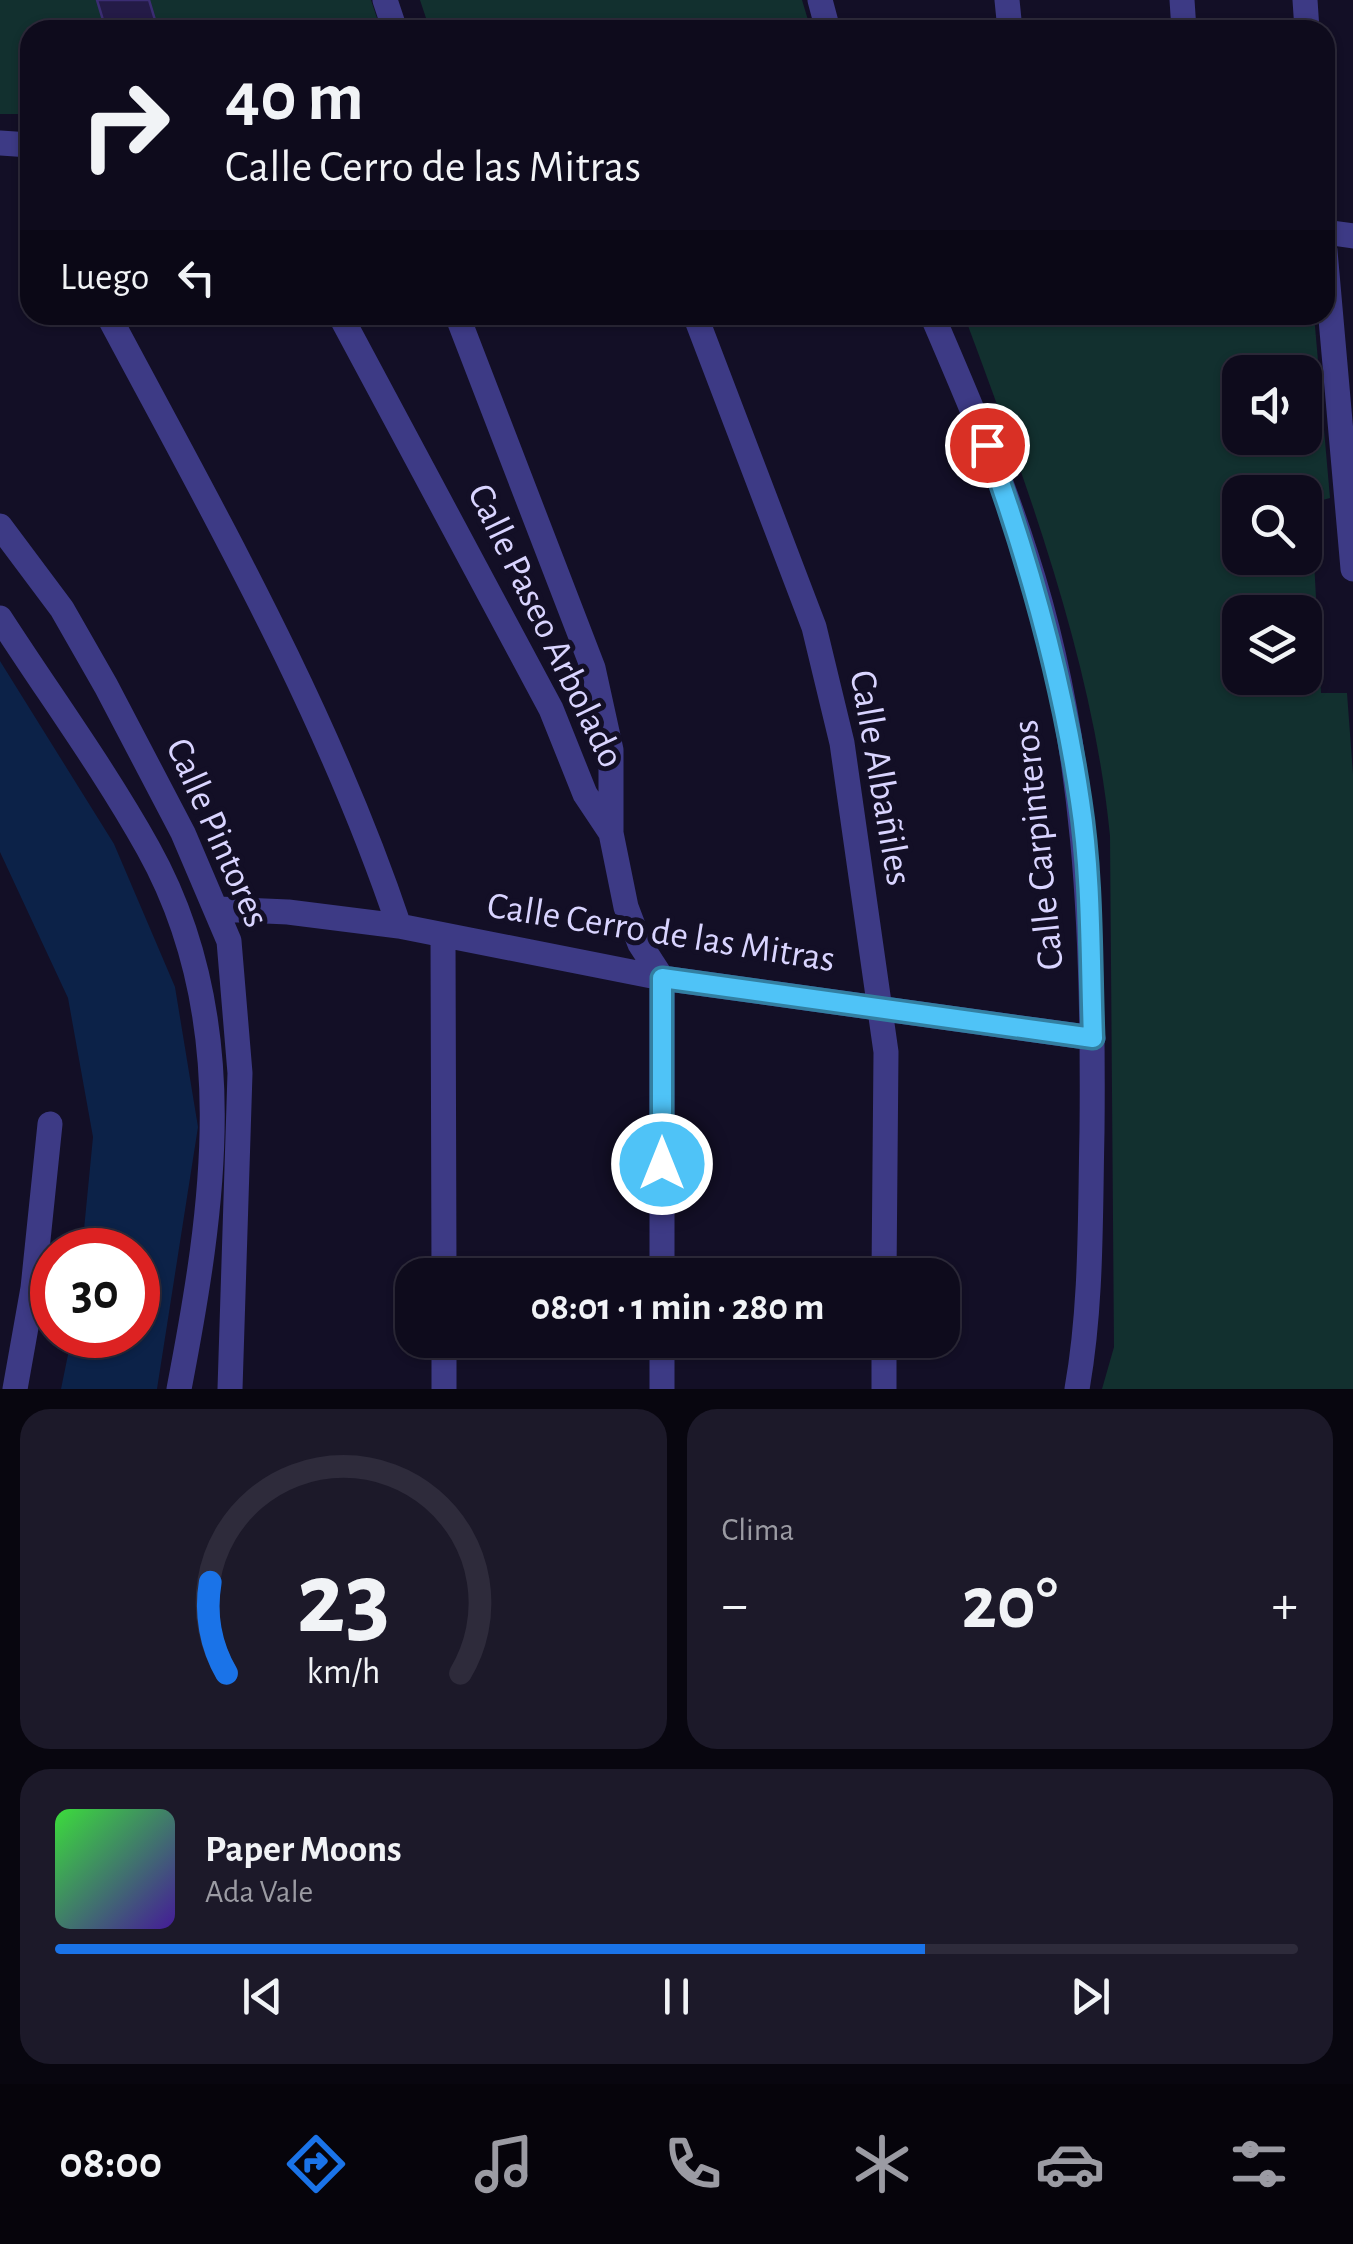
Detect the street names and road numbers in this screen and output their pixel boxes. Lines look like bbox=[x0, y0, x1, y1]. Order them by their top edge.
street label: Calle Paseo Arbolado bbox=[460, 478, 630, 774]
street label: Calle Albañiles bbox=[842, 668, 918, 888]
street label: Calle Carpinteros bbox=[1007, 718, 1071, 972]
street label: Calle Pintores bbox=[159, 733, 275, 933]
street label: Calle Cerro de las Mitras bbox=[484, 887, 838, 979]

